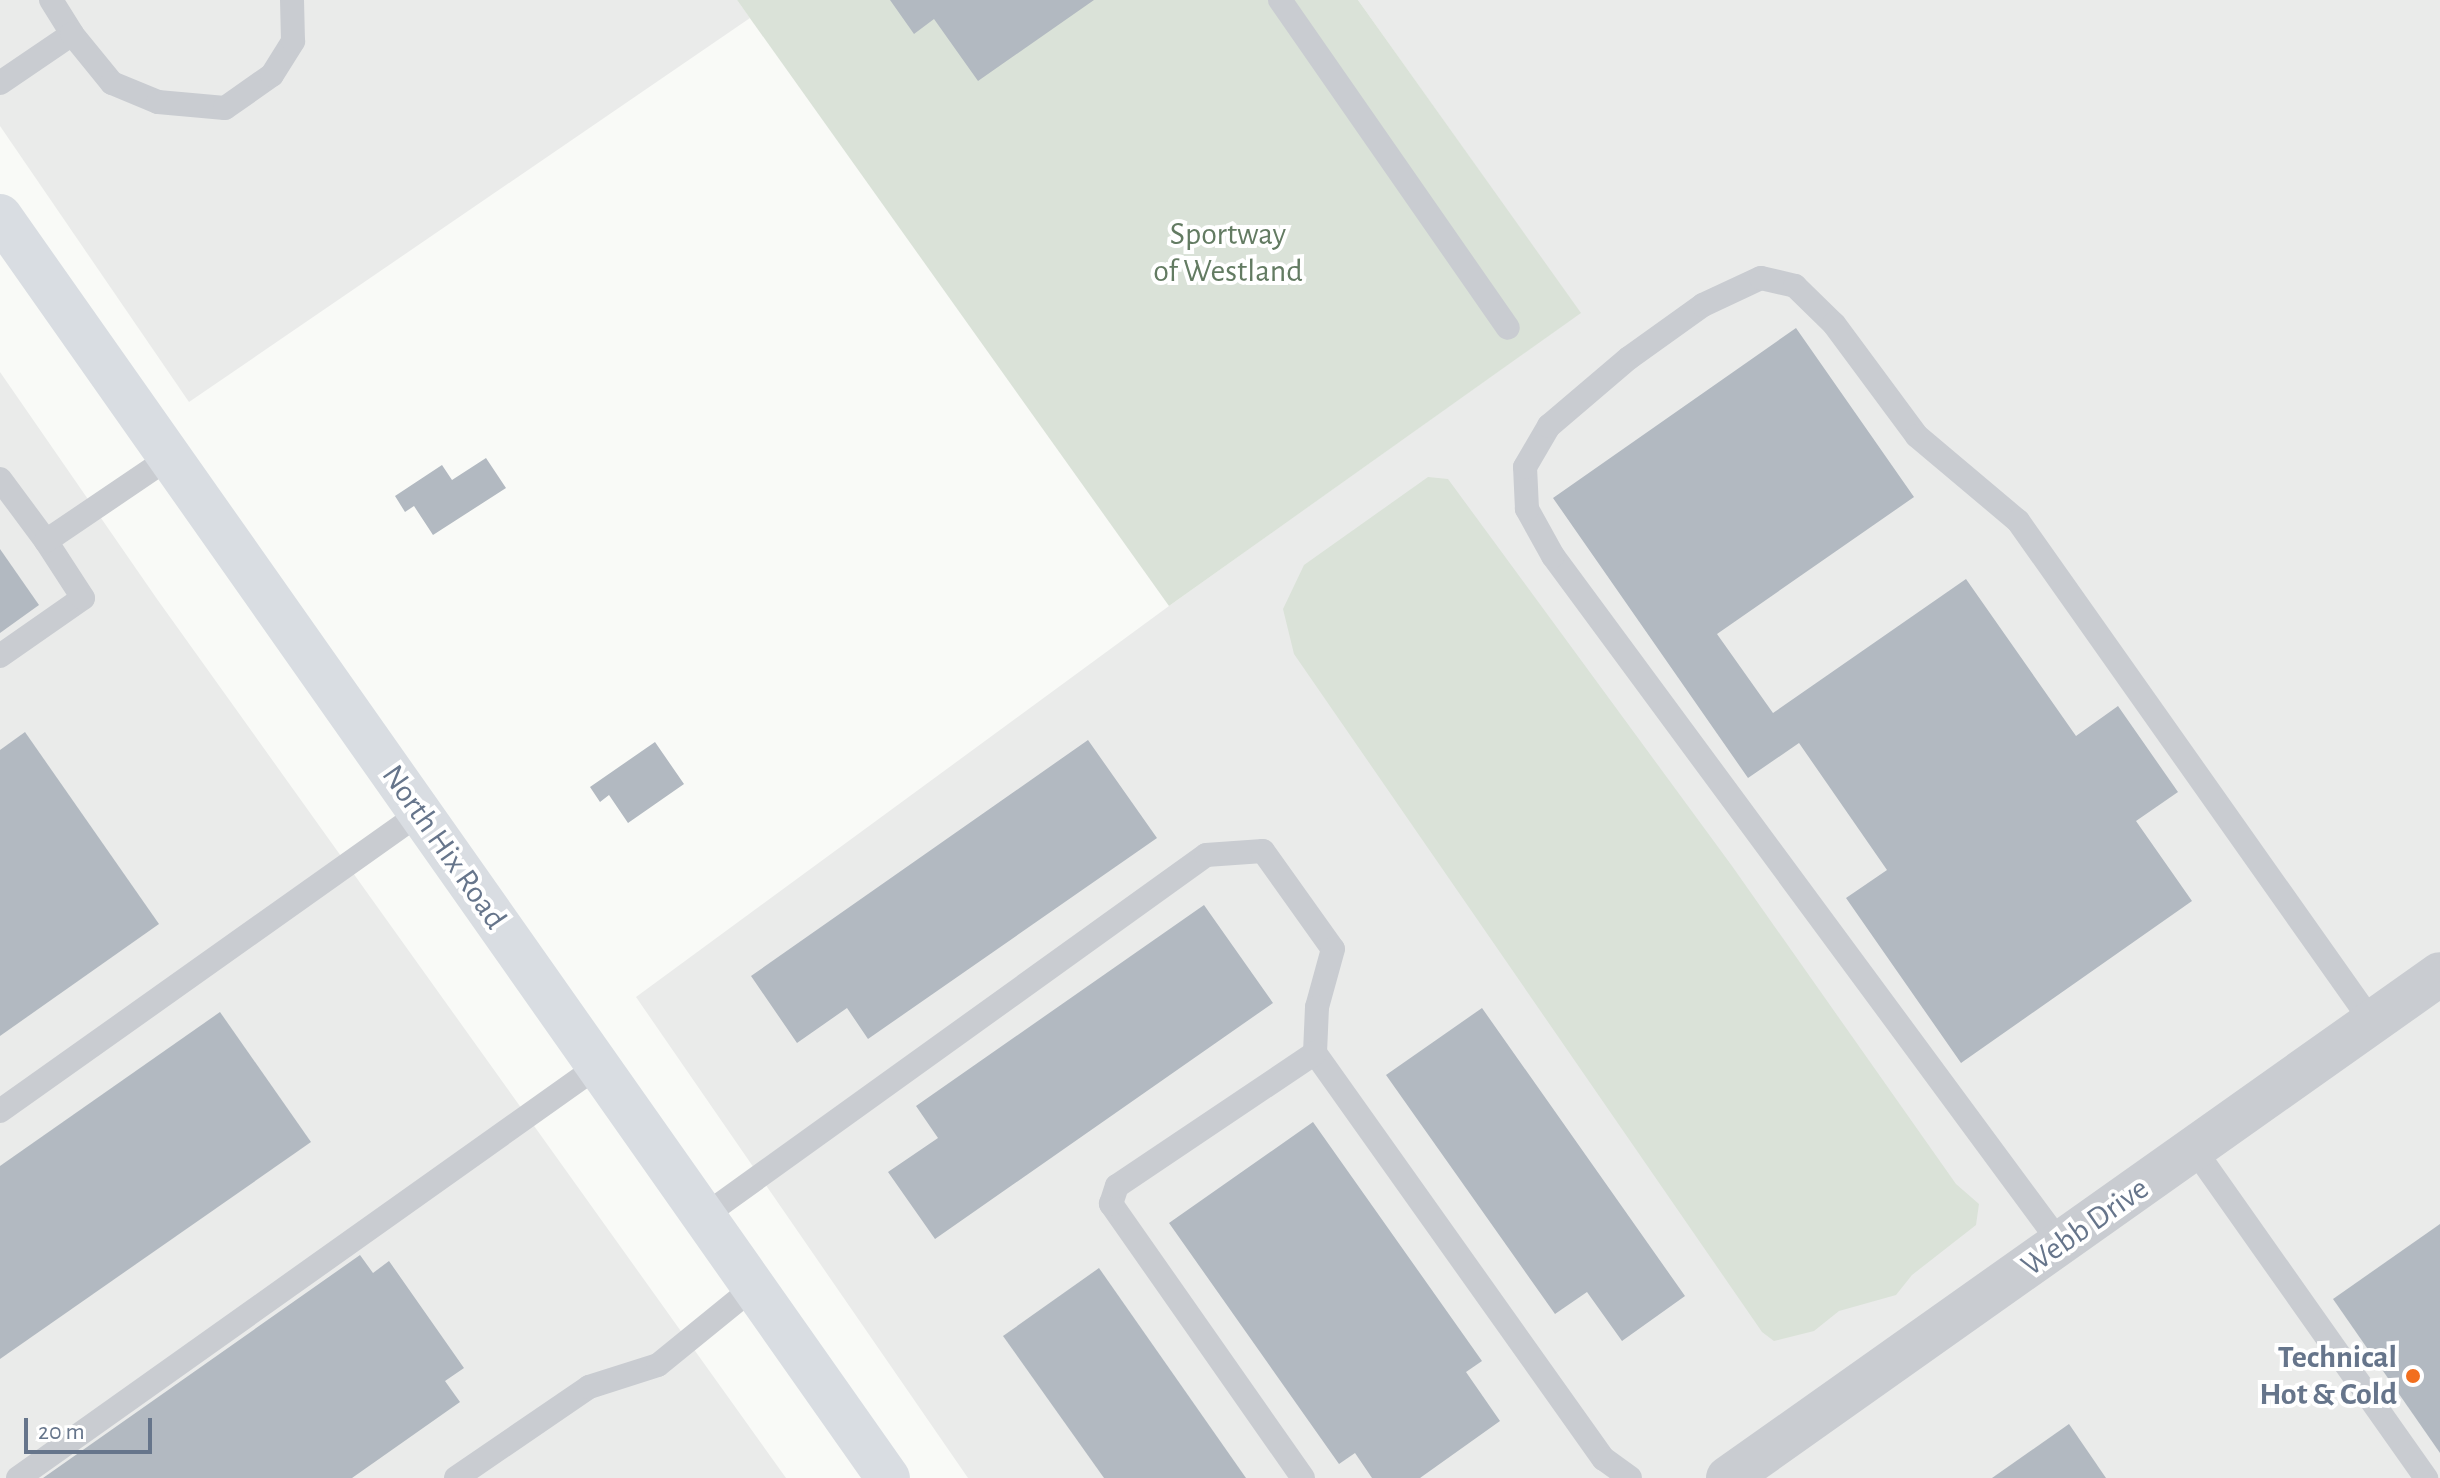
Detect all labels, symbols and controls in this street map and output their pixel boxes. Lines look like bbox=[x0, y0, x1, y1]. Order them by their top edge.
park label: Sportway of Westland bbox=[1153, 216, 1303, 291]
street label: North Hix Road bbox=[373, 758, 515, 936]
street label: Webb Drive bbox=[2014, 1169, 2156, 1285]
place label: Technical Hot & Cold bbox=[2259, 1339, 2397, 1414]
marker: Technical Hot & Cold bbox=[2404, 1367, 2422, 1385]
scale bar bbox=[28, 1402, 156, 1452]
text: 20 m bbox=[38, 1420, 85, 1444]

